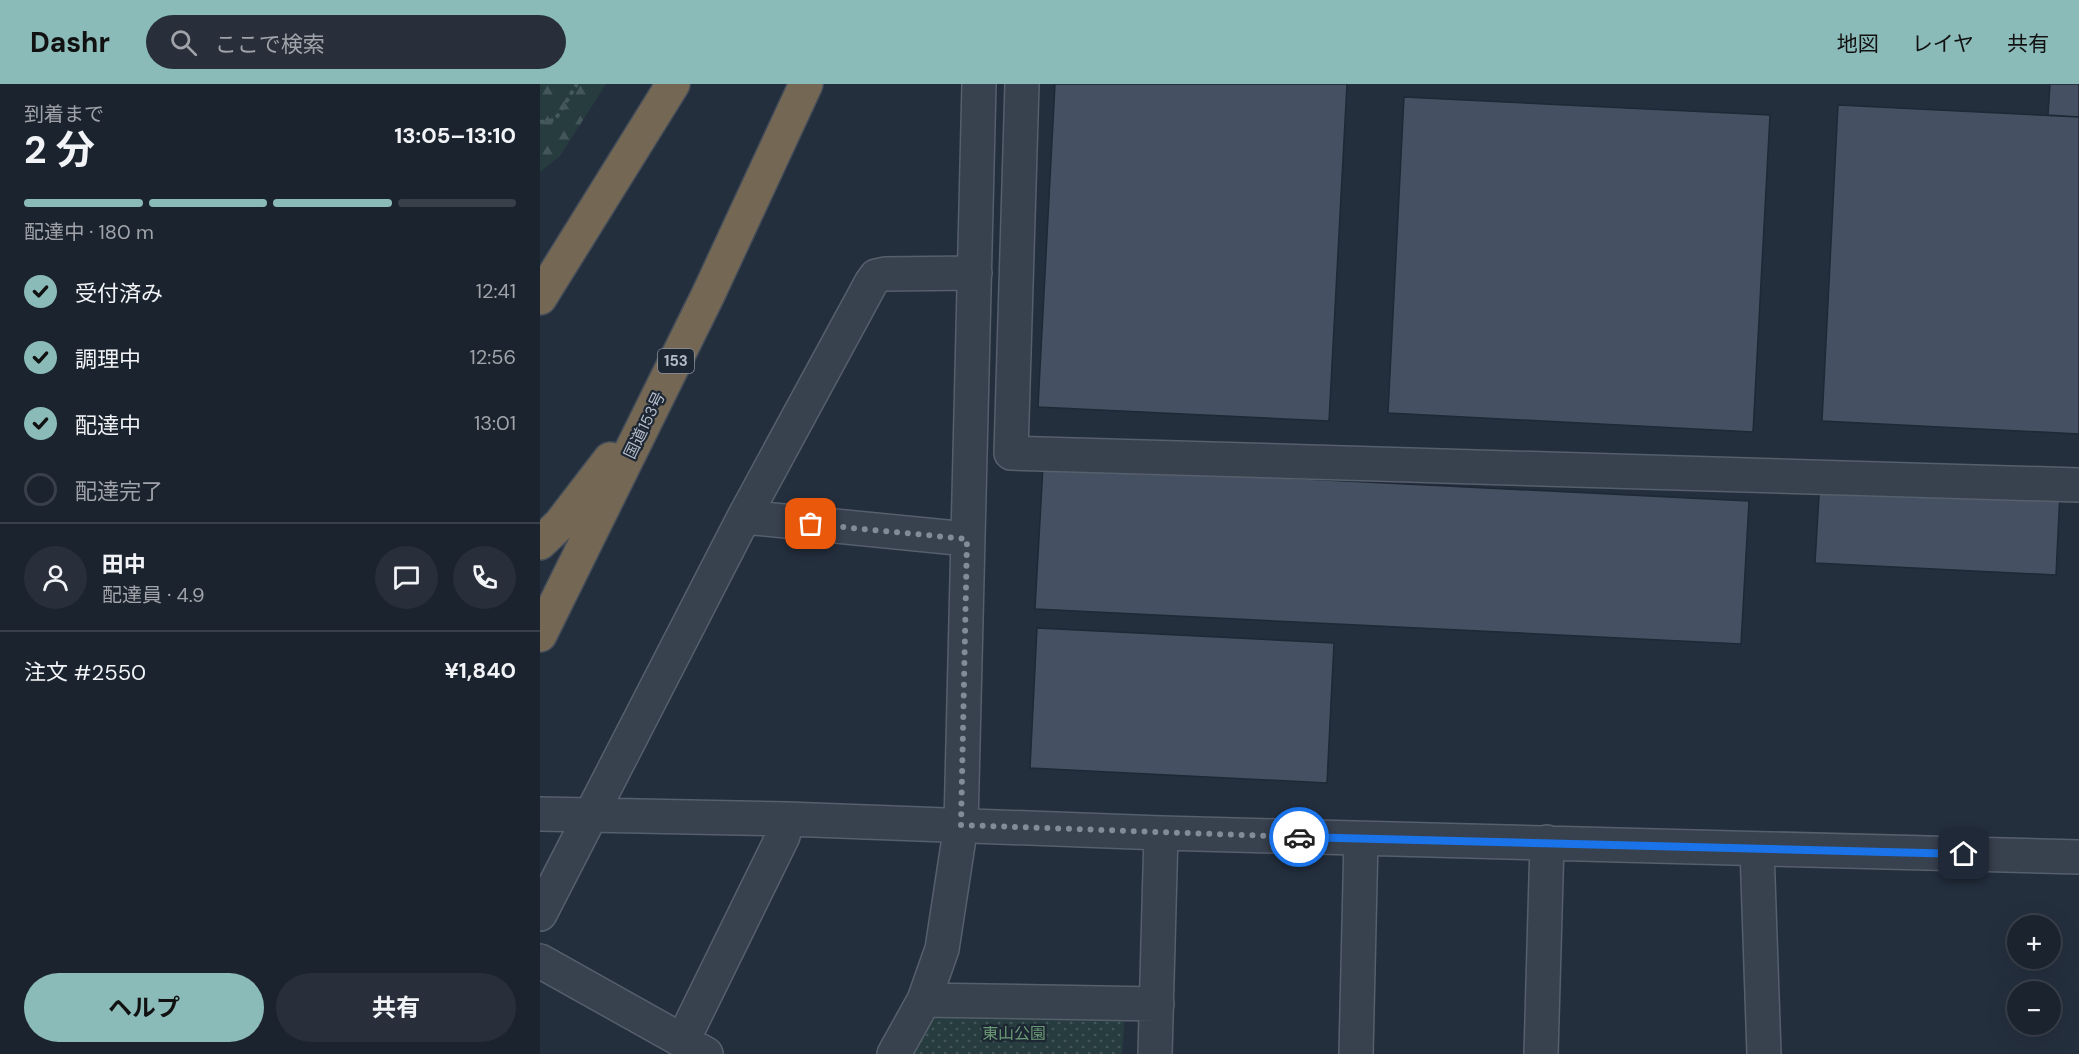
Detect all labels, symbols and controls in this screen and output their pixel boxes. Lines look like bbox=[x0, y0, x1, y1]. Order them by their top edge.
search box bbox=[146, 15, 566, 69]
text: Dashr bbox=[30, 24, 110, 61]
icon: search bbox=[167, 26, 200, 59]
text: ここで検索 bbox=[215, 30, 325, 59]
text: 地図 bbox=[1837, 30, 1879, 58]
text: レイヤ bbox=[1912, 30, 1974, 58]
text: 共有 bbox=[2007, 30, 2049, 58]
text: 到着まで bbox=[24, 101, 104, 127]
text: 13:05–13:10 bbox=[394, 121, 516, 150]
text: 2 分 bbox=[24, 124, 95, 175]
text: 配達中 · 180 m bbox=[24, 219, 154, 245]
icon: check bbox=[24, 275, 57, 308]
text: 12:41 bbox=[476, 278, 516, 304]
text: 受付済み bbox=[75, 279, 163, 308]
icon: check bbox=[24, 341, 57, 374]
text: 12:56 bbox=[469, 344, 516, 370]
text: 調理中 bbox=[75, 345, 141, 374]
road number: 153 bbox=[658, 349, 694, 373]
street label: 国道153号 bbox=[619, 388, 670, 462]
icon: check bbox=[24, 407, 57, 440]
text: 13:01 bbox=[474, 410, 516, 436]
text: 配達中 bbox=[75, 411, 141, 440]
text: 配達完了 bbox=[75, 477, 163, 506]
pin bbox=[785, 498, 836, 549]
icon: bag bbox=[794, 507, 827, 540]
button: person bbox=[24, 546, 87, 609]
button: chat bbox=[375, 546, 438, 609]
button: phone bbox=[453, 546, 516, 609]
text: 田中 bbox=[102, 550, 146, 579]
text: 配達員 · 4.9 bbox=[102, 582, 205, 608]
text: ¥1,840 bbox=[445, 656, 516, 685]
text: 注文 #2550 bbox=[24, 658, 146, 687]
courier bbox=[1269, 807, 1329, 867]
icon: car bbox=[1283, 821, 1316, 854]
pin bbox=[1938, 828, 1989, 879]
icon: home bbox=[1947, 837, 1980, 870]
map controls bbox=[2007, 915, 2061, 1035]
button: + bbox=[2007, 915, 2061, 969]
button: ヘルプ bbox=[24, 973, 264, 1042]
button: 共有 bbox=[276, 973, 516, 1042]
button: − bbox=[2007, 981, 2061, 1035]
park label: 東山公園 bbox=[982, 1023, 1046, 1044]

